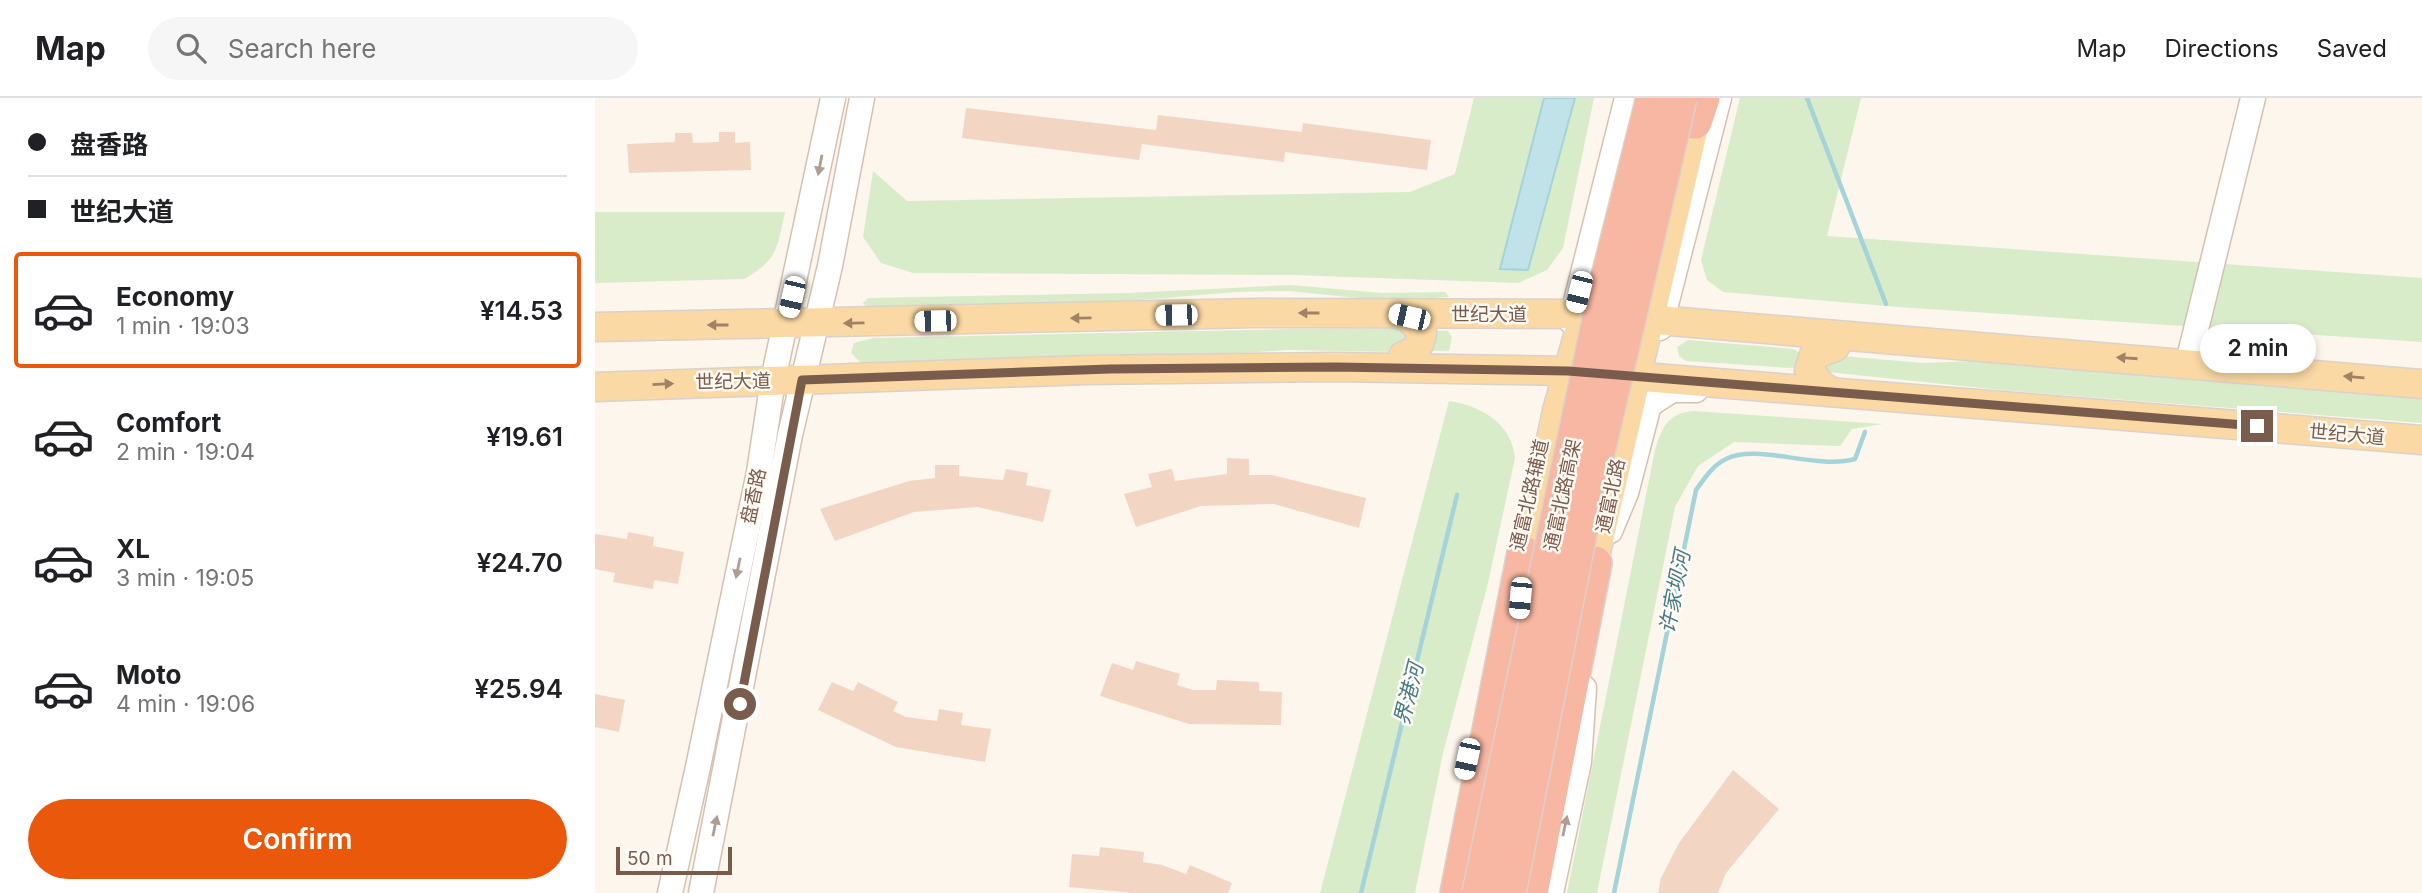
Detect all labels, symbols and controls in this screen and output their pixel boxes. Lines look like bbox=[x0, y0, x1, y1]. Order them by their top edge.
search box bbox=[148, 17, 638, 80]
text: Map bbox=[35, 28, 106, 68]
icon: search bbox=[172, 29, 210, 67]
text: Search here bbox=[228, 33, 376, 64]
text: Map bbox=[2077, 34, 2126, 63]
text: Directions bbox=[2164, 34, 2279, 63]
text: Saved bbox=[2317, 34, 2387, 63]
text: 盘香路 bbox=[70, 129, 148, 160]
one-way arrow bbox=[814, 154, 825, 176]
text: 世纪大道 bbox=[70, 196, 174, 227]
car bbox=[1564, 269, 1595, 315]
car bbox=[778, 274, 807, 320]
icon: car bbox=[32, 279, 95, 342]
text: Economy bbox=[116, 281, 234, 312]
text: ¥14.53 bbox=[480, 295, 563, 326]
car bbox=[1387, 302, 1432, 332]
street label: 世纪大道 bbox=[1451, 303, 1527, 326]
car bbox=[1155, 304, 1198, 326]
one-way arrow bbox=[1298, 307, 1320, 319]
car bbox=[914, 310, 957, 332]
text: 1 min · 19:03 bbox=[116, 312, 250, 340]
one-way arrow bbox=[1070, 312, 1092, 323]
one-way arrow bbox=[843, 317, 865, 329]
one-way arrow bbox=[707, 319, 729, 330]
callout: 2 min bbox=[2199, 324, 2315, 374]
text: 2 min bbox=[2228, 334, 2288, 362]
one-way arrow bbox=[2116, 352, 2138, 363]
street label: 世纪大道 bbox=[695, 369, 771, 394]
one-way arrow bbox=[2343, 371, 2365, 382]
one-way arrow bbox=[652, 378, 674, 389]
icon: car bbox=[32, 405, 95, 468]
text: Comfort bbox=[116, 407, 221, 438]
route end bbox=[2241, 410, 2273, 442]
street label: 世纪大道 bbox=[2308, 420, 2386, 449]
text: ¥19.61 bbox=[486, 421, 563, 452]
street label: 通富北路辅道 bbox=[1505, 437, 1554, 553]
street label: 通富北路高架 bbox=[1539, 437, 1586, 553]
text: 2 min · 19:04 bbox=[116, 438, 255, 466]
street label: 通富北路 bbox=[1591, 457, 1630, 536]
street label: 盘香路 bbox=[736, 466, 771, 526]
icon: car bbox=[32, 531, 95, 594]
text: XL bbox=[116, 533, 150, 564]
water label: 许家坝河 bbox=[1654, 544, 1696, 636]
text: ¥24.70 bbox=[477, 547, 563, 578]
one-way arrow bbox=[733, 557, 744, 579]
text: 3 min · 19:05 bbox=[116, 564, 254, 592]
car bbox=[1508, 576, 1533, 620]
water label: 界港河 bbox=[1389, 656, 1429, 727]
icon: car bbox=[32, 657, 95, 720]
text: Moto bbox=[116, 659, 181, 690]
text: ¥25.94 bbox=[474, 673, 563, 704]
route start bbox=[724, 688, 756, 720]
text: 4 min · 19:06 bbox=[116, 690, 255, 718]
car bbox=[1453, 736, 1482, 782]
button: Confirm bbox=[28, 799, 567, 879]
one-way arrow bbox=[710, 815, 721, 837]
one-way arrow bbox=[1560, 815, 1571, 837]
scale bar bbox=[616, 844, 731, 876]
text: 50 m bbox=[627, 847, 673, 870]

